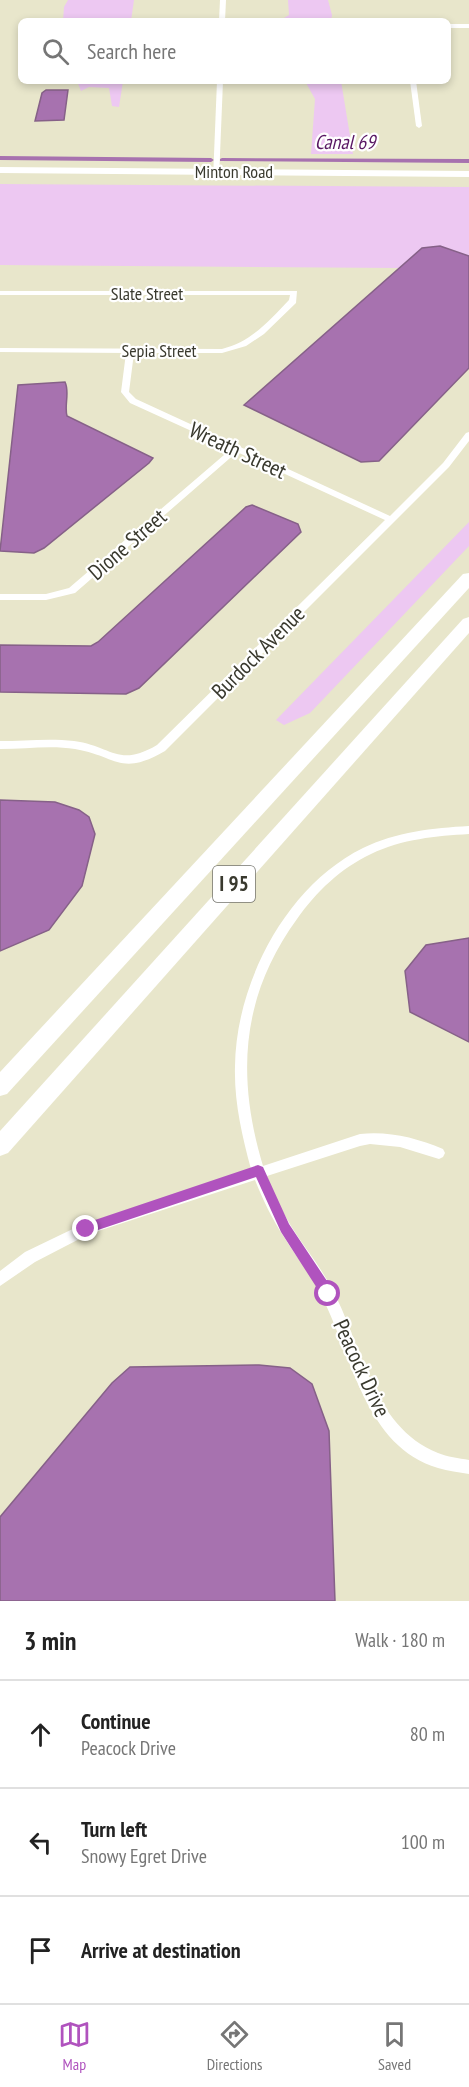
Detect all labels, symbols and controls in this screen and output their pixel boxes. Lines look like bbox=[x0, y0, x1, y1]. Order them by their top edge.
search box bbox=[18, 18, 451, 84]
icon: search bbox=[39, 35, 72, 68]
text: Search here bbox=[87, 37, 176, 65]
water label: Canal 69 bbox=[315, 129, 377, 155]
street label: Minton Road bbox=[195, 160, 273, 183]
street label: Slate Street bbox=[111, 282, 183, 305]
street label: Sepia Street bbox=[121, 339, 197, 362]
street label: Wreath Street bbox=[185, 415, 291, 485]
street label: Dione Street bbox=[82, 502, 172, 586]
street label: Burdock Avenue bbox=[205, 599, 311, 705]
road number: I 95 bbox=[213, 866, 255, 902]
route end bbox=[72, 1215, 98, 1241]
route start bbox=[314, 1280, 340, 1306]
street label: Peacock Drive bbox=[327, 1315, 397, 1421]
text: 3 min bbox=[24, 1624, 77, 1657]
text: Walk · 180 m bbox=[355, 1627, 445, 1653]
text: Continue bbox=[81, 1707, 151, 1735]
icon: ahead bbox=[24, 1718, 57, 1751]
text: 80 m bbox=[410, 1721, 445, 1747]
text: Peacock Drive bbox=[81, 1735, 176, 1761]
text: Turn left bbox=[81, 1815, 147, 1843]
icon: left bbox=[24, 1826, 57, 1859]
text: 100 m bbox=[401, 1829, 445, 1855]
text: Snowy Egret Drive bbox=[81, 1843, 207, 1869]
icon: arrive bbox=[24, 1934, 57, 1967]
text: Arrive at destination bbox=[81, 1936, 241, 1964]
tab: Map bbox=[58, 2018, 91, 2074]
tab: Directions bbox=[207, 2018, 262, 2074]
tab: Saved bbox=[378, 2018, 411, 2074]

